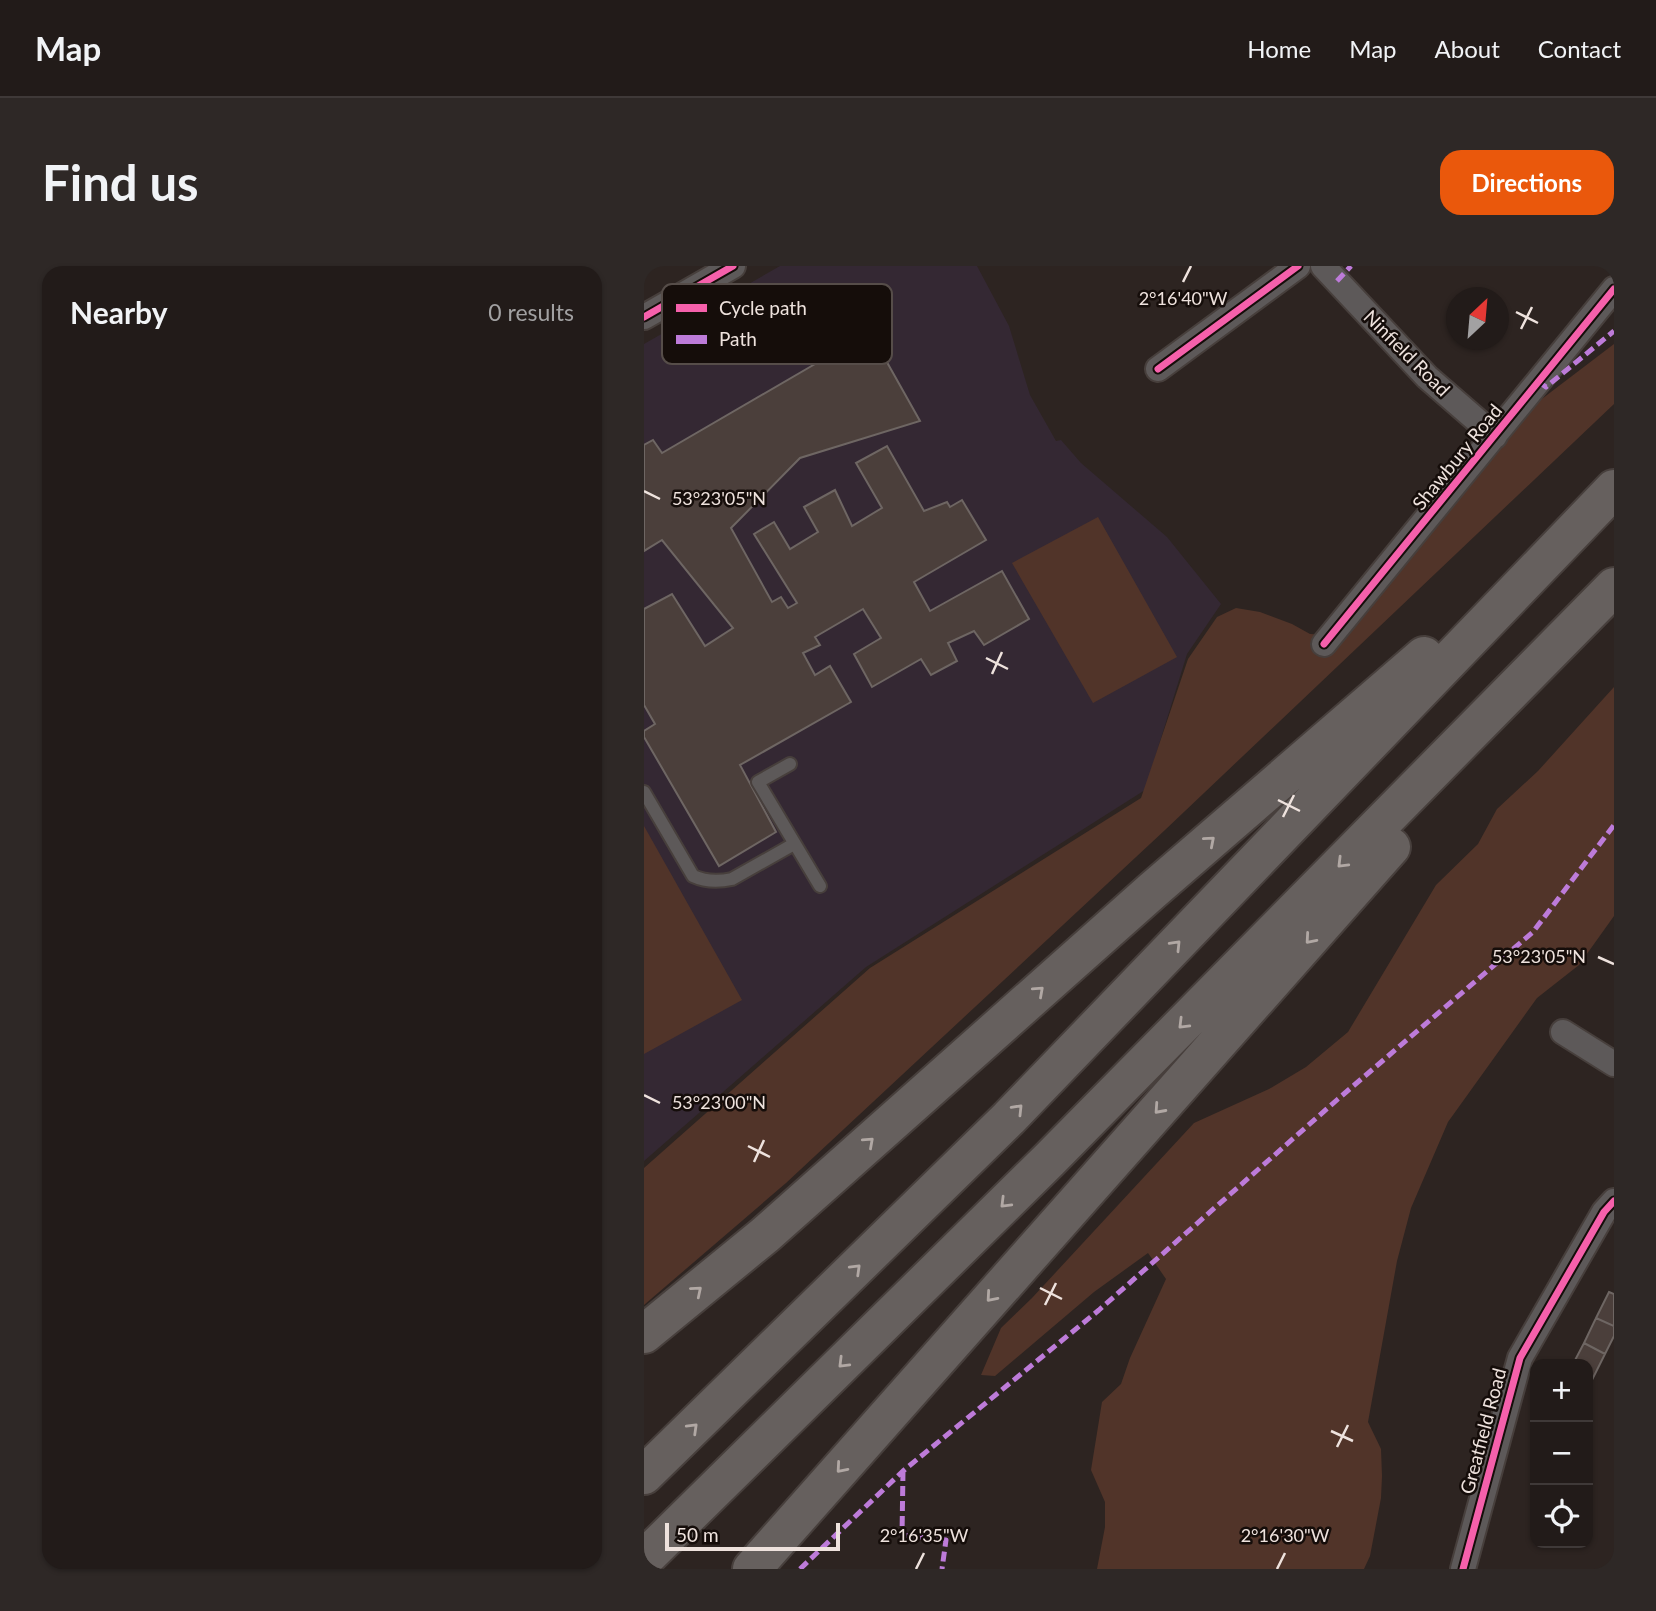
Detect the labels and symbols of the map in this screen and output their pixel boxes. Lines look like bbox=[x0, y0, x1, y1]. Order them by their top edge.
legend bbox=[662, 284, 892, 364]
text: 2°16'40"W bbox=[1139, 287, 1228, 309]
north arrow bbox=[1446, 287, 1509, 350]
text: Cycle path bbox=[719, 296, 807, 319]
street label: Ninfield Road bbox=[1359, 305, 1455, 401]
text: Path bbox=[719, 327, 757, 350]
street label: Shawbury Road bbox=[1407, 399, 1506, 514]
text: 53°23'05"N bbox=[672, 487, 766, 509]
one-way arrow bbox=[1201, 837, 1214, 849]
one-way arrow bbox=[1338, 854, 1351, 867]
one-way arrow bbox=[1306, 931, 1319, 944]
one-way arrow bbox=[1167, 941, 1180, 954]
text: 53°23'05"N bbox=[1492, 945, 1586, 967]
one-way arrow bbox=[1031, 987, 1044, 999]
one-way arrow bbox=[1178, 1016, 1191, 1029]
text: 53°23'00"N bbox=[672, 1091, 766, 1113]
one-way arrow bbox=[1155, 1101, 1167, 1114]
one-way arrow bbox=[1010, 1105, 1023, 1118]
one-way arrow bbox=[861, 1138, 874, 1151]
one-way arrow bbox=[1000, 1195, 1013, 1208]
one-way arrow bbox=[847, 1264, 860, 1277]
one-way arrow bbox=[688, 1287, 701, 1299]
one-way arrow bbox=[987, 1289, 999, 1302]
one-way arrow bbox=[838, 1354, 851, 1367]
street label: Greatfield Road bbox=[1455, 1365, 1510, 1496]
one-way arrow bbox=[685, 1423, 698, 1436]
one-way arrow bbox=[837, 1459, 849, 1472]
scale bar bbox=[665, 1520, 840, 1552]
text: 2°16'35"W bbox=[880, 1524, 969, 1546]
text: 2°16'30"W bbox=[1241, 1524, 1330, 1546]

